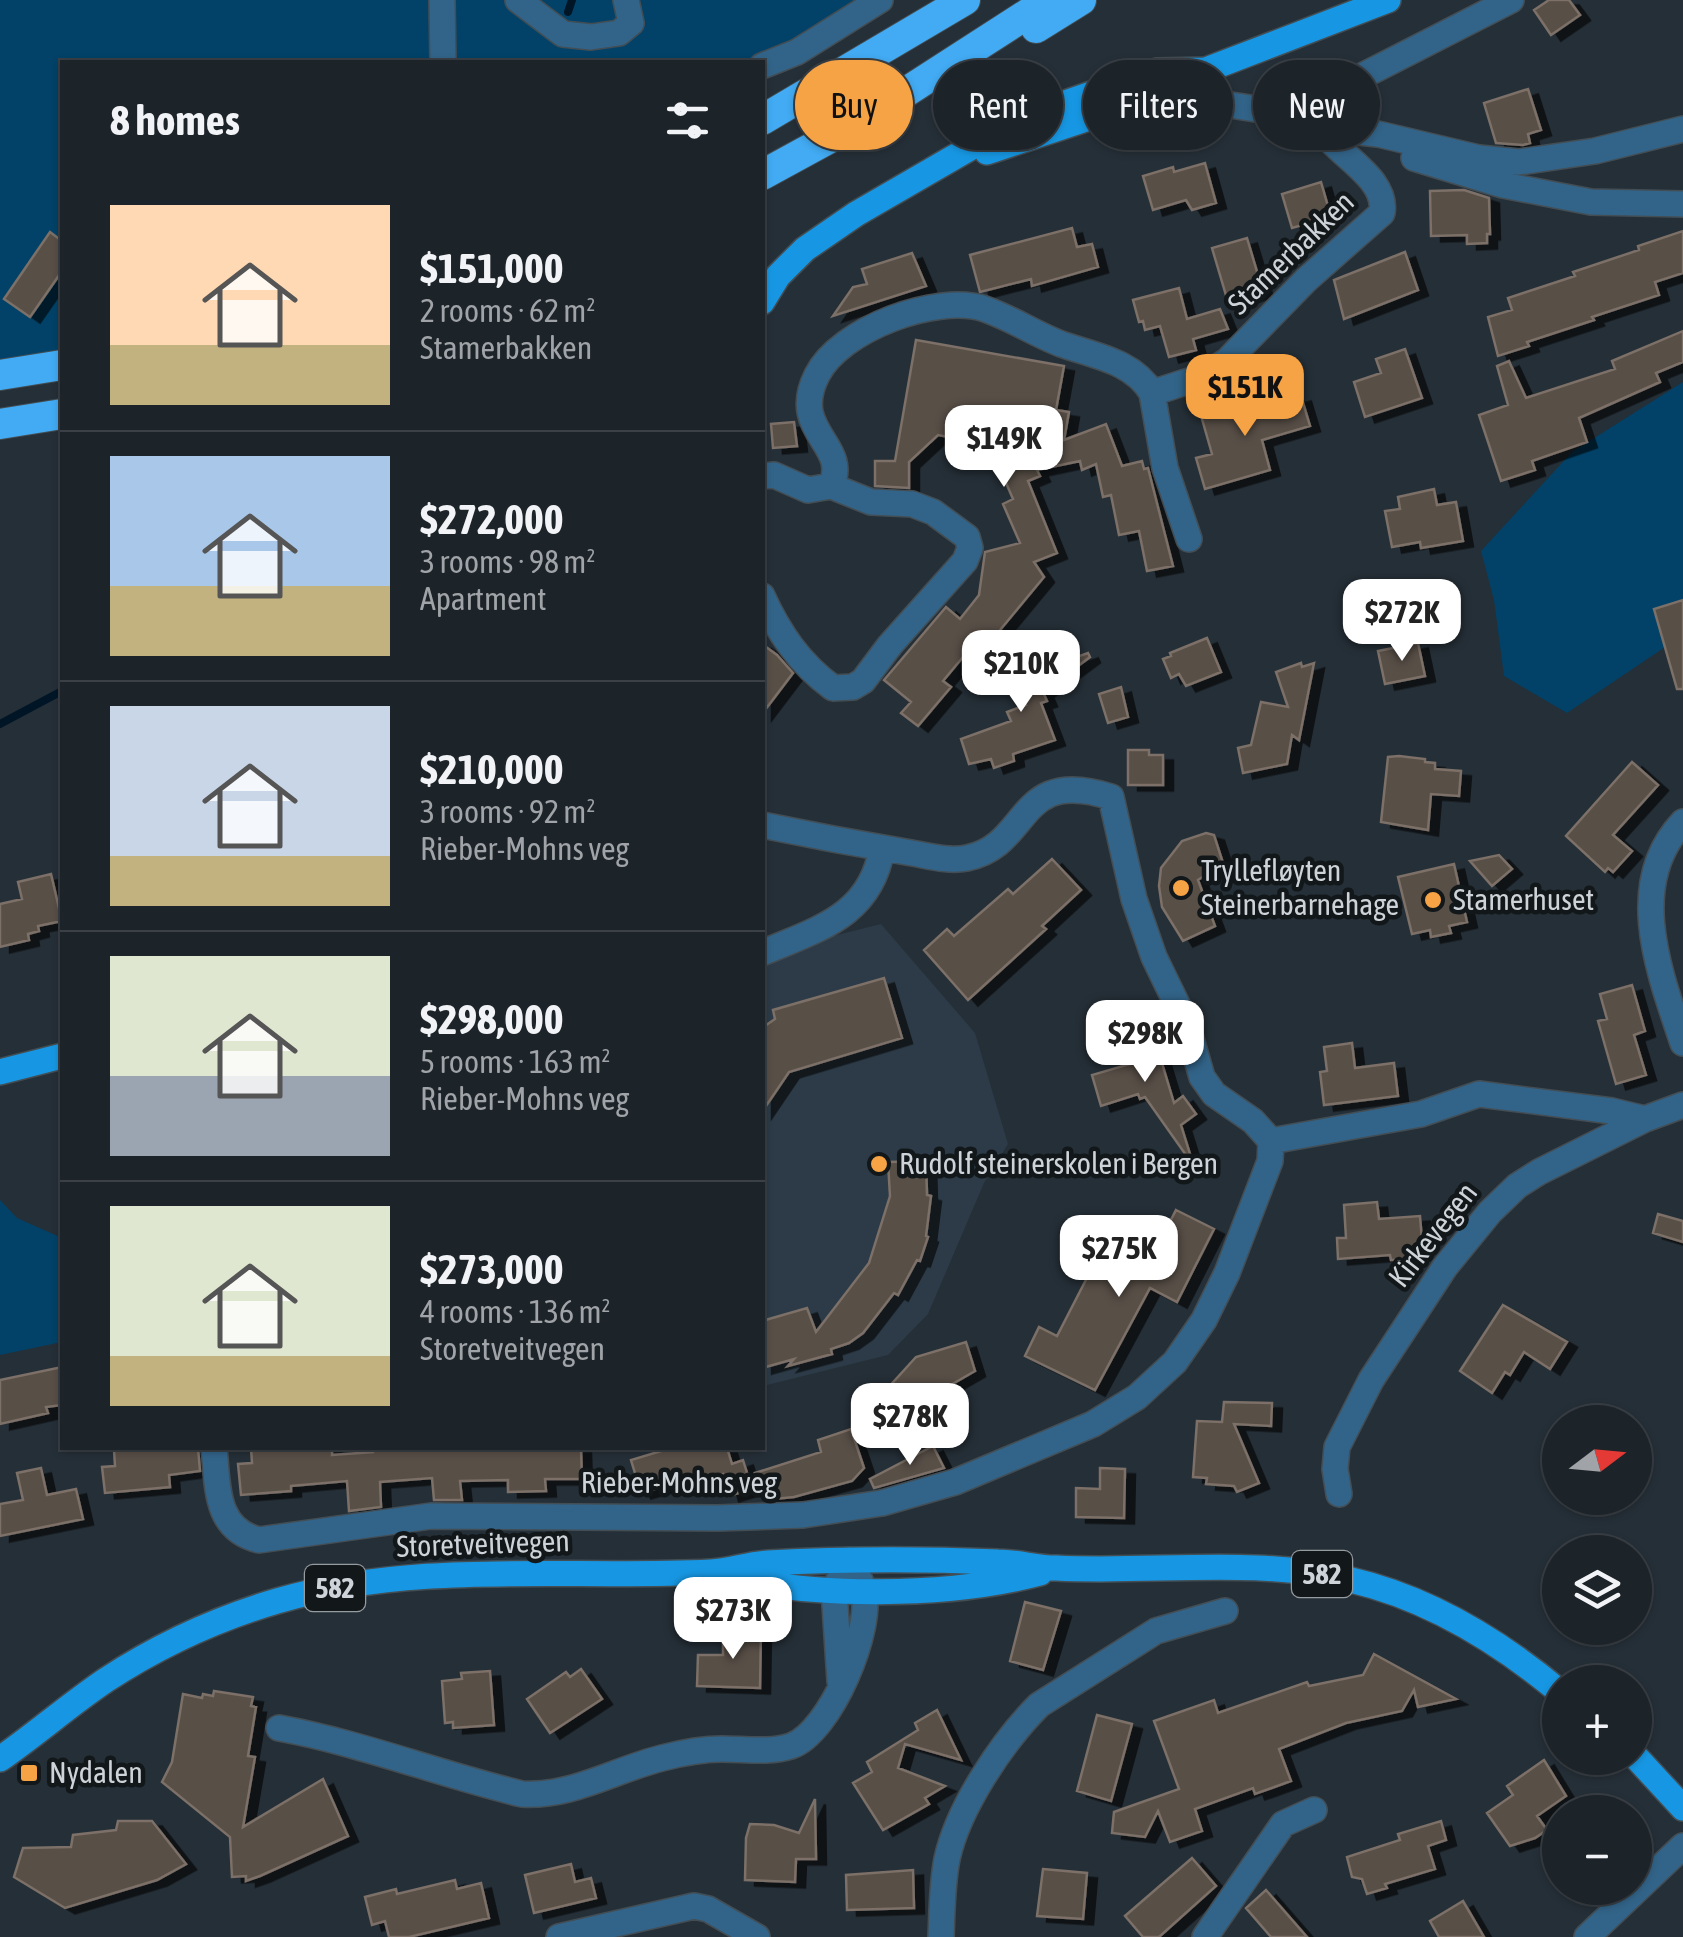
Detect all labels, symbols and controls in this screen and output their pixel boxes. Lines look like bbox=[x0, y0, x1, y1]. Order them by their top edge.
chip: Buy bbox=[795, 60, 913, 150]
chip: Rent bbox=[933, 60, 1063, 150]
chip: Filters bbox=[1083, 60, 1233, 150]
chip: New bbox=[1253, 60, 1380, 150]
icon: filters bbox=[660, 93, 715, 148]
text: 8 homes bbox=[110, 96, 240, 144]
street label: Stamerbakken bbox=[1220, 184, 1360, 321]
text: $151,000 bbox=[420, 244, 564, 292]
icon: home bbox=[190, 245, 310, 365]
text: 2 rooms · 62 m² bbox=[420, 292, 595, 329]
text: Stamerbakken bbox=[420, 329, 592, 366]
pin: $151K bbox=[1175, 354, 1315, 439]
text: $151K bbox=[1208, 368, 1282, 405]
pin: $149K bbox=[934, 405, 1074, 490]
text: $149K bbox=[967, 419, 1041, 456]
text: $272,000 bbox=[420, 495, 564, 543]
icon: home bbox=[190, 496, 310, 616]
text: 3 rooms · 98 m² bbox=[420, 543, 595, 580]
pin: $272K bbox=[1332, 579, 1472, 664]
text: Apartment bbox=[420, 580, 546, 617]
text: $272K bbox=[1365, 593, 1439, 630]
pin: $210K bbox=[951, 630, 1091, 715]
text: $210K bbox=[984, 644, 1058, 681]
text: $210,000 bbox=[420, 745, 564, 793]
icon: home bbox=[190, 746, 310, 866]
text: 3 rooms · 92 m² bbox=[420, 793, 595, 830]
text: Rieber-Mohns veg bbox=[420, 830, 629, 867]
place label: Tryllefløyten Steinerbarnehage bbox=[1201, 853, 1399, 921]
marker: Tryllefløyten Steinerbarnehage bbox=[1170, 877, 1192, 899]
place label: Stamerhuset bbox=[1453, 882, 1594, 916]
marker: Stamerhuset bbox=[1422, 889, 1444, 911]
text: $298,000 bbox=[420, 995, 564, 1043]
icon: home bbox=[190, 996, 310, 1116]
pin: $298K bbox=[1075, 1000, 1215, 1085]
text: $298K bbox=[1108, 1014, 1182, 1051]
text: 5 rooms · 163 m² bbox=[420, 1043, 610, 1080]
text: Rieber-Mohns veg bbox=[420, 1080, 629, 1117]
place label: Rudolf steinerskolen i Bergen bbox=[899, 1146, 1218, 1180]
marker: Rudolf steinerskolen i Bergen bbox=[868, 1153, 890, 1175]
street label: Kirkevegen bbox=[1381, 1176, 1483, 1293]
pin: $275K bbox=[1049, 1215, 1189, 1300]
text: $275K bbox=[1082, 1229, 1156, 1266]
text: $273,000 bbox=[420, 1245, 564, 1293]
icon: home bbox=[190, 1246, 310, 1366]
text: 4 rooms · 136 m² bbox=[420, 1293, 610, 1330]
text: Storetveitvegen bbox=[420, 1330, 605, 1367]
pin: $278K bbox=[840, 1383, 980, 1468]
text: $278K bbox=[873, 1397, 947, 1434]
north arrow bbox=[1542, 1405, 1652, 1515]
map controls bbox=[1542, 1405, 1652, 1905]
street label: Rieber-Mohns veg bbox=[581, 1465, 777, 1499]
street label: Storetveitvegen bbox=[396, 1523, 570, 1563]
button: layers bbox=[1542, 1535, 1652, 1645]
road number: 582 bbox=[1292, 1551, 1352, 1597]
road number: 582 bbox=[305, 1565, 365, 1611]
pin: $273K bbox=[663, 1577, 803, 1662]
text: $273K bbox=[696, 1591, 770, 1628]
button: + bbox=[1542, 1665, 1652, 1775]
place label: Nydalen bbox=[49, 1755, 143, 1789]
marker: Nydalen bbox=[18, 1762, 40, 1784]
button: − bbox=[1542, 1795, 1652, 1905]

